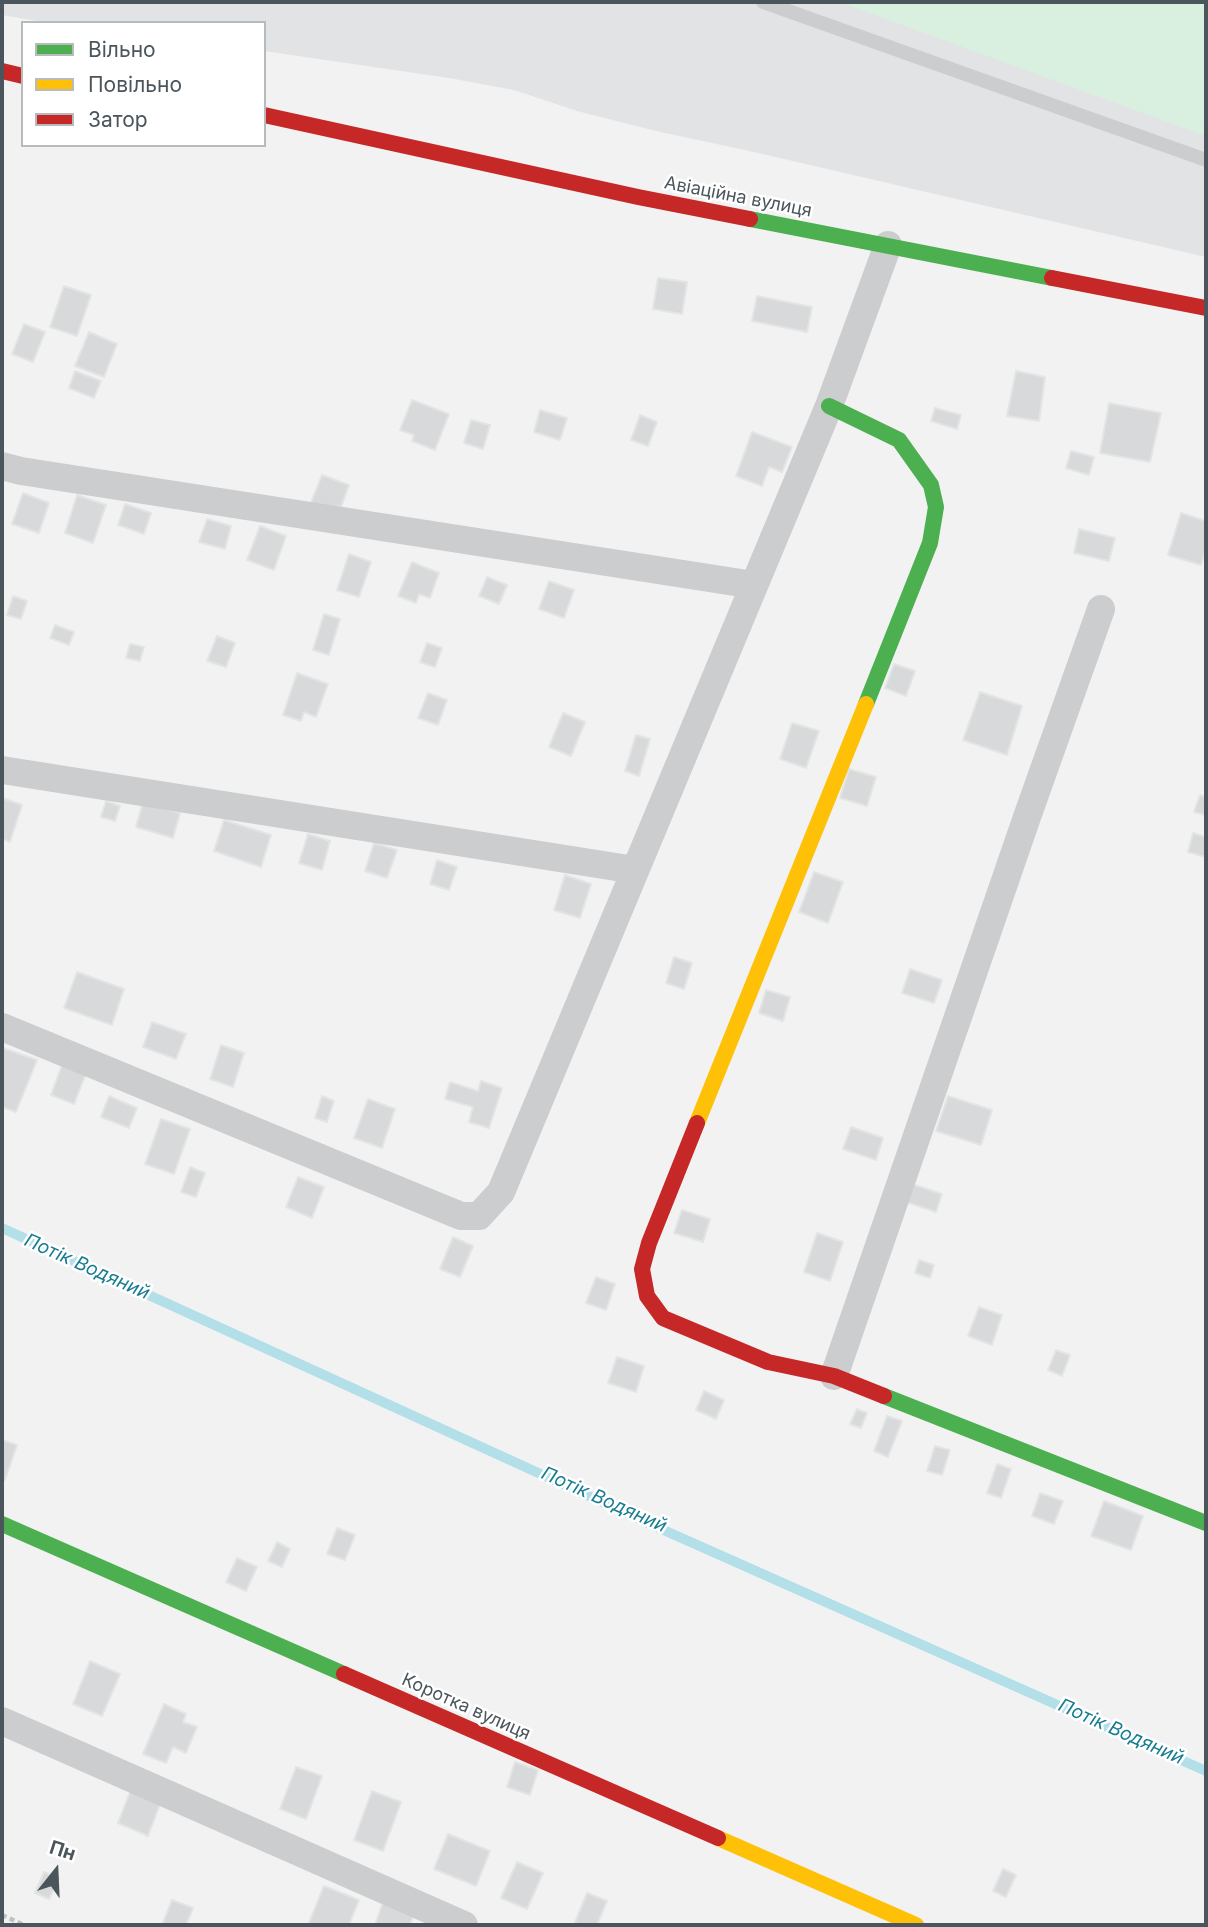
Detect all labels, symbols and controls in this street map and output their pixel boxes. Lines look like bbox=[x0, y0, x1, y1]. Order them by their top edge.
legend bbox=[21, 21, 266, 147]
text: Вільно bbox=[88, 37, 156, 62]
text: Повільно bbox=[88, 72, 182, 97]
text: Затор bbox=[88, 107, 148, 132]
street label: Авіаційна вулиця bbox=[662, 172, 814, 222]
water label: Потік Водяний bbox=[21, 1229, 153, 1305]
water label: Потік Водяний bbox=[538, 1462, 670, 1538]
street label: Коротка вулиця bbox=[398, 1669, 534, 1745]
water label: Потік Водяний bbox=[1055, 1694, 1187, 1770]
north arrow bbox=[21, 1836, 91, 1906]
text: Пн bbox=[47, 1836, 79, 1866]

